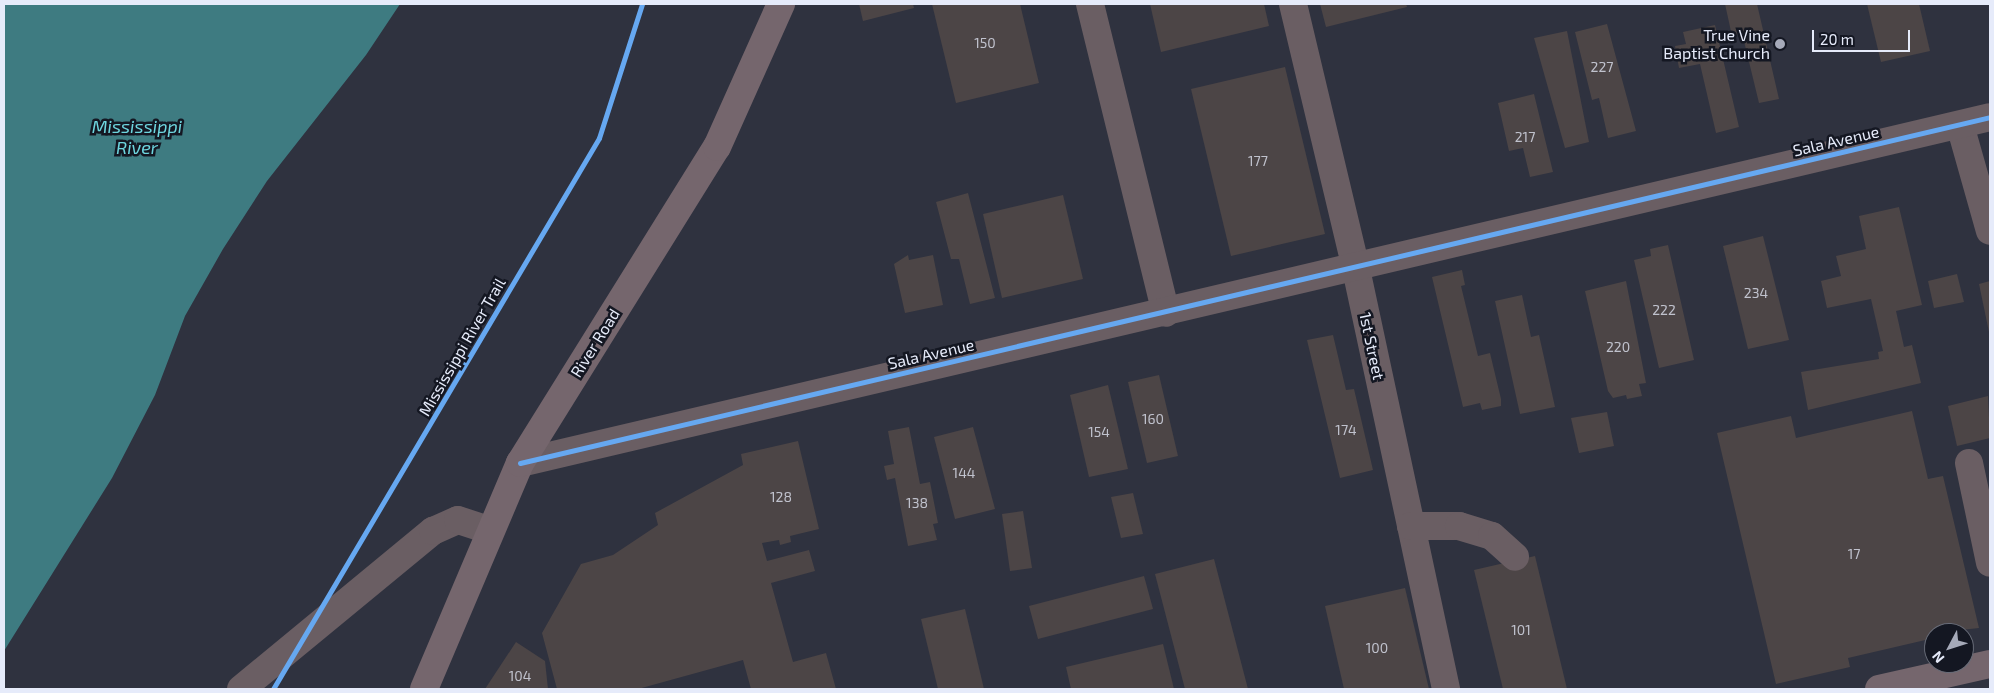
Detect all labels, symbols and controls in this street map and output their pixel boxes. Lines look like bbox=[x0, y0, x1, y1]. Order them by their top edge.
scale bar bbox=[1814, 20, 1912, 52]
place label: True Vine Baptist Church bbox=[1663, 25, 1770, 63]
text: 20 m bbox=[1820, 30, 1854, 48]
house number: 150 bbox=[974, 35, 996, 51]
marker: True Vine Baptist Church bbox=[1774, 38, 1786, 50]
house number: 227 bbox=[1591, 59, 1613, 75]
water label: Mississippi River bbox=[92, 116, 182, 158]
street label: Sala Avenue bbox=[1791, 122, 1881, 160]
house number: 217 bbox=[1515, 129, 1535, 145]
house number: 177 bbox=[1248, 153, 1268, 169]
street label: Mississippi River Trail bbox=[414, 274, 510, 420]
house number: 234 bbox=[1744, 285, 1768, 301]
house number: 222 bbox=[1652, 302, 1676, 318]
street label: River Road bbox=[566, 305, 624, 381]
street label: 1st Street bbox=[1355, 310, 1389, 382]
street label: Sala Avenue bbox=[886, 335, 976, 373]
house number: 220 bbox=[1606, 339, 1630, 355]
house number: 160 bbox=[1142, 411, 1164, 427]
house number: 174 bbox=[1335, 422, 1357, 438]
house number: 154 bbox=[1088, 424, 1110, 440]
house number: 144 bbox=[953, 465, 975, 481]
house number: 128 bbox=[770, 489, 792, 505]
house number: 138 bbox=[906, 495, 928, 511]
house number: 17 bbox=[1848, 546, 1860, 562]
house number: 101 bbox=[1511, 622, 1531, 638]
north arrow bbox=[1924, 623, 1974, 673]
house number: 100 bbox=[1366, 640, 1388, 656]
text: N bbox=[1928, 648, 1948, 667]
house number: 104 bbox=[509, 668, 531, 684]

